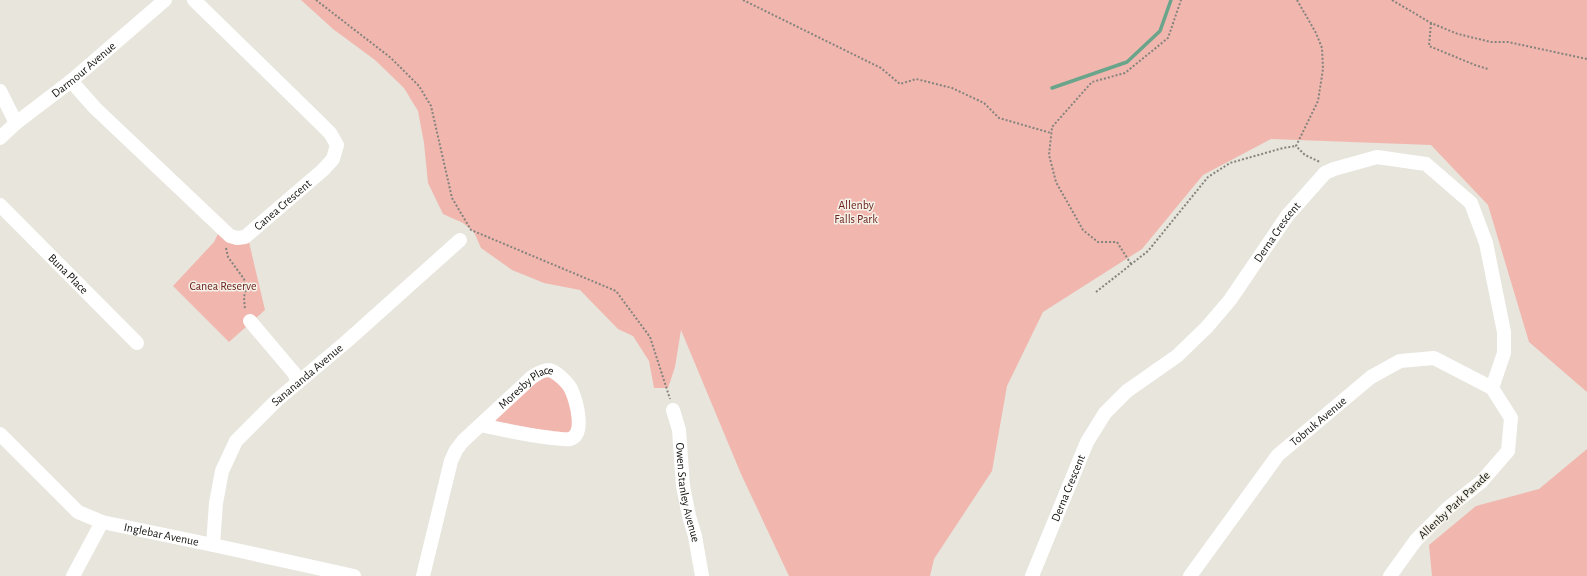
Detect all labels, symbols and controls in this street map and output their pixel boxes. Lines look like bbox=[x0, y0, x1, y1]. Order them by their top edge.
street label: Darmour Avenue bbox=[49, 39, 118, 100]
street label: Canea Crescent bbox=[252, 177, 314, 232]
park label: Allenby Falls Park bbox=[834, 199, 878, 225]
street label: Derna Crescent bbox=[1252, 199, 1303, 264]
street label: Buna Place bbox=[46, 251, 91, 296]
park label: Canea Reserve bbox=[189, 280, 257, 292]
street label: Sanananda Avenue bbox=[269, 341, 345, 408]
street label: Moresby Place bbox=[496, 364, 556, 411]
street label: Tobruk Avenue bbox=[1288, 394, 1349, 448]
street label: Owen Stanley Avenue bbox=[674, 442, 702, 543]
street label: Derna Crescent bbox=[1049, 453, 1087, 523]
street label: Allenby Park Parade bbox=[1416, 469, 1493, 542]
street label: Inglebar Avenue bbox=[123, 521, 200, 548]

